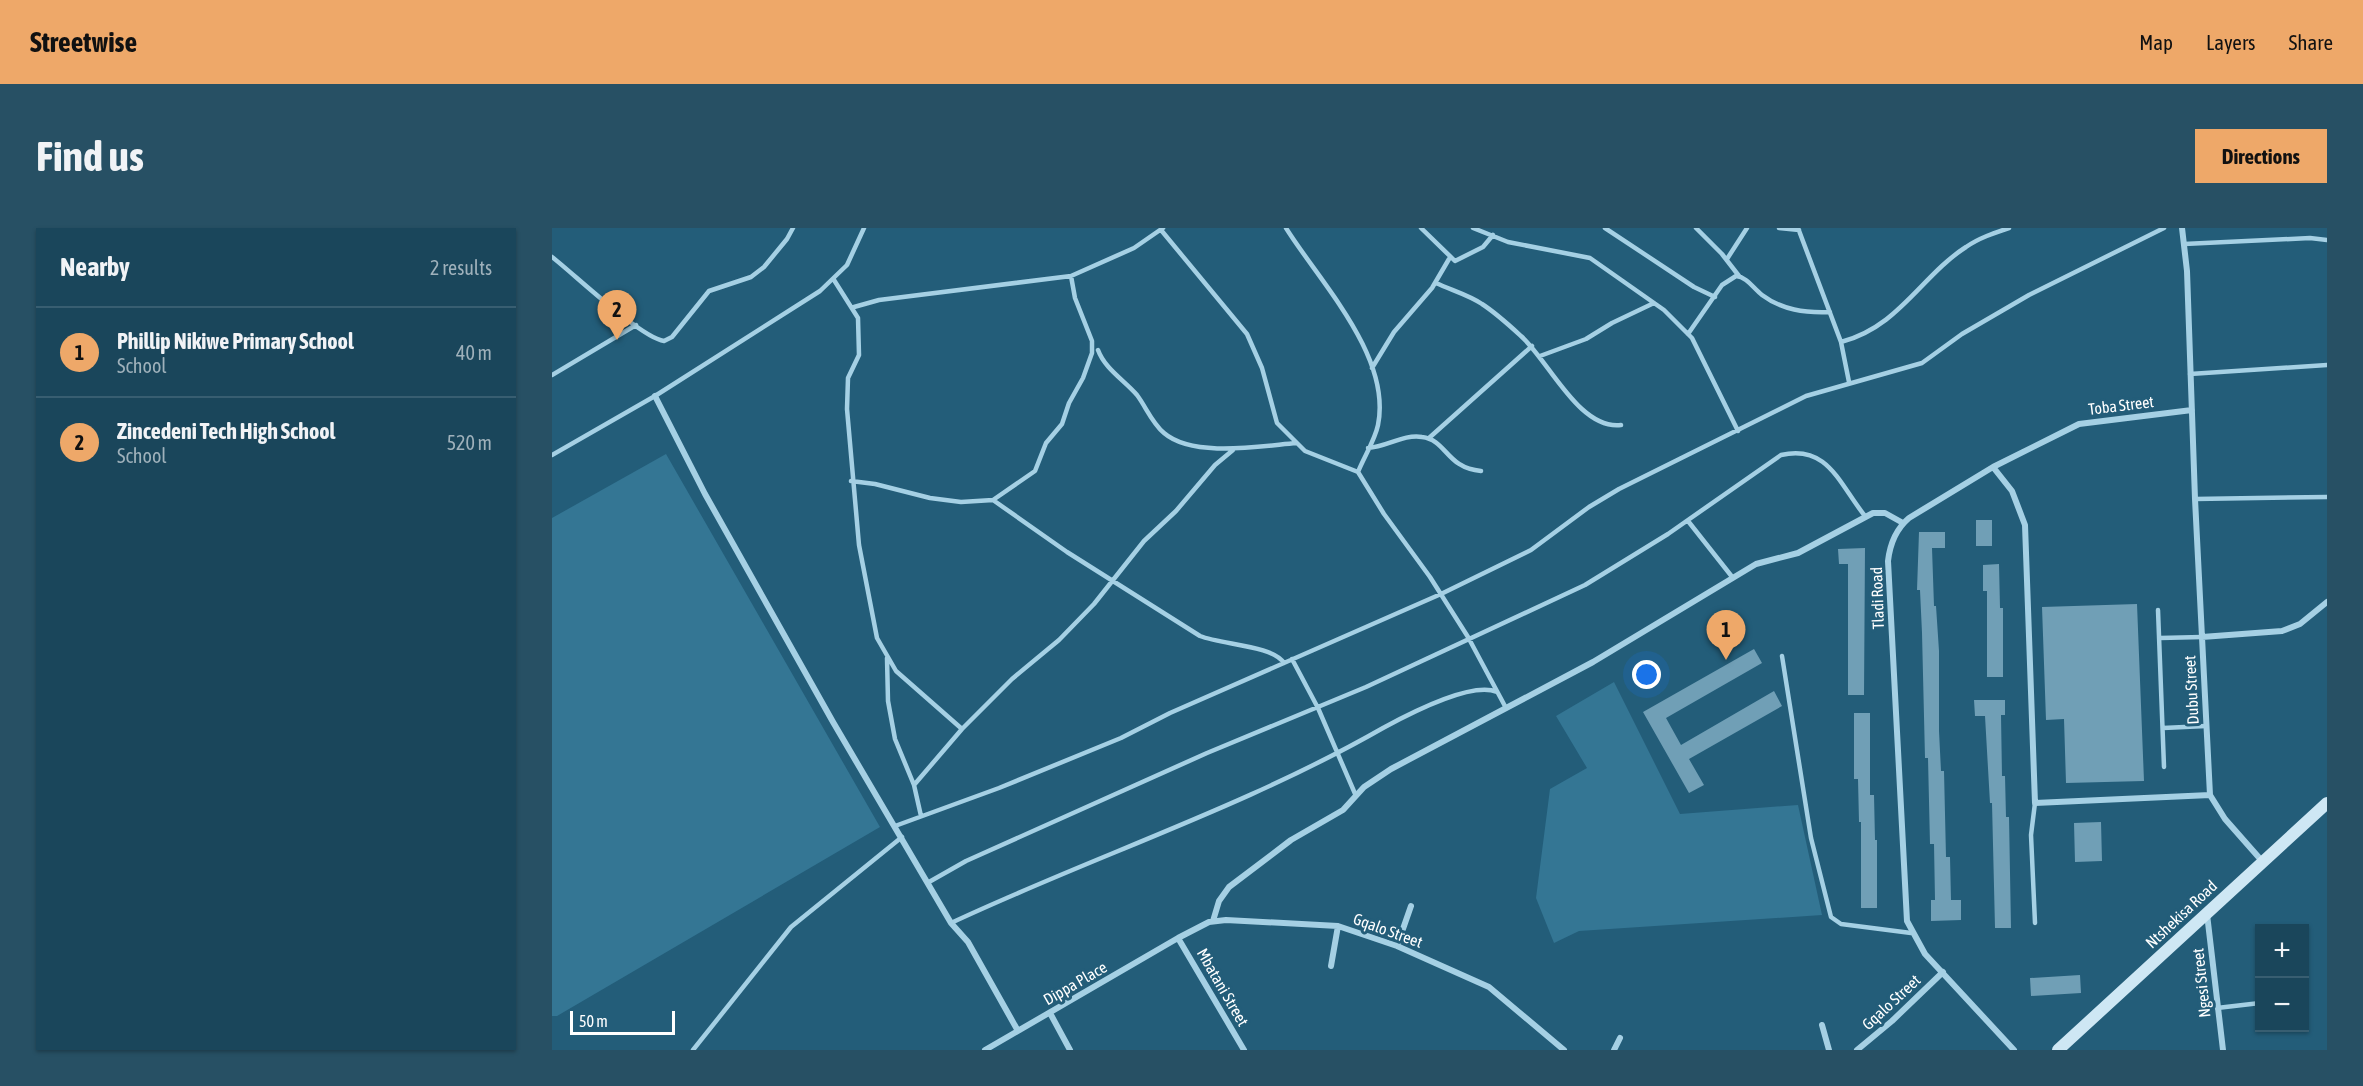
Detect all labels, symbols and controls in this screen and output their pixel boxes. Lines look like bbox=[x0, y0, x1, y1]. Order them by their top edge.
text: Streetwise bbox=[30, 26, 137, 58]
text: Map bbox=[2139, 30, 2173, 54]
text: Layers bbox=[2206, 30, 2256, 54]
text: Share bbox=[2289, 30, 2333, 54]
button: Directions bbox=[2195, 129, 2327, 183]
text: Find us bbox=[36, 132, 144, 180]
text: Nearby bbox=[60, 252, 130, 282]
text: 2 results bbox=[430, 256, 492, 279]
pin: 2 bbox=[598, 291, 636, 340]
text: Phillip Nikiwe Primary School bbox=[117, 328, 354, 354]
text: 1 bbox=[75, 341, 84, 364]
text: 40 m bbox=[456, 341, 492, 364]
text: School bbox=[117, 354, 167, 377]
street label: Toba Street bbox=[2087, 392, 2155, 418]
text: Zincedeni Tech High School bbox=[117, 418, 335, 444]
text: 2 bbox=[75, 431, 84, 454]
text: 520 m bbox=[447, 431, 492, 454]
text: School bbox=[117, 444, 167, 467]
street label: Tladi Road bbox=[1867, 567, 1887, 629]
pin: 1 bbox=[1706, 610, 1746, 660]
street label: Dubu Street bbox=[2180, 655, 2202, 725]
your location bbox=[1632, 660, 1661, 689]
street label: Ntshekisa Road bbox=[2142, 876, 2220, 952]
street label: Gqalo Street bbox=[1351, 909, 1425, 952]
map controls bbox=[2255, 924, 2309, 1032]
button: + bbox=[2255, 924, 2309, 978]
street label: Mbatani Street bbox=[1194, 945, 1253, 1029]
street label: Ngesi Street bbox=[2188, 947, 2215, 1019]
street label: Dippa Place bbox=[1040, 958, 1110, 1009]
street label: Gqalo Street bbox=[1858, 970, 1925, 1034]
button: − bbox=[2255, 978, 2309, 1032]
scale bar bbox=[570, 1008, 675, 1036]
text: 50 m bbox=[579, 1012, 608, 1030]

